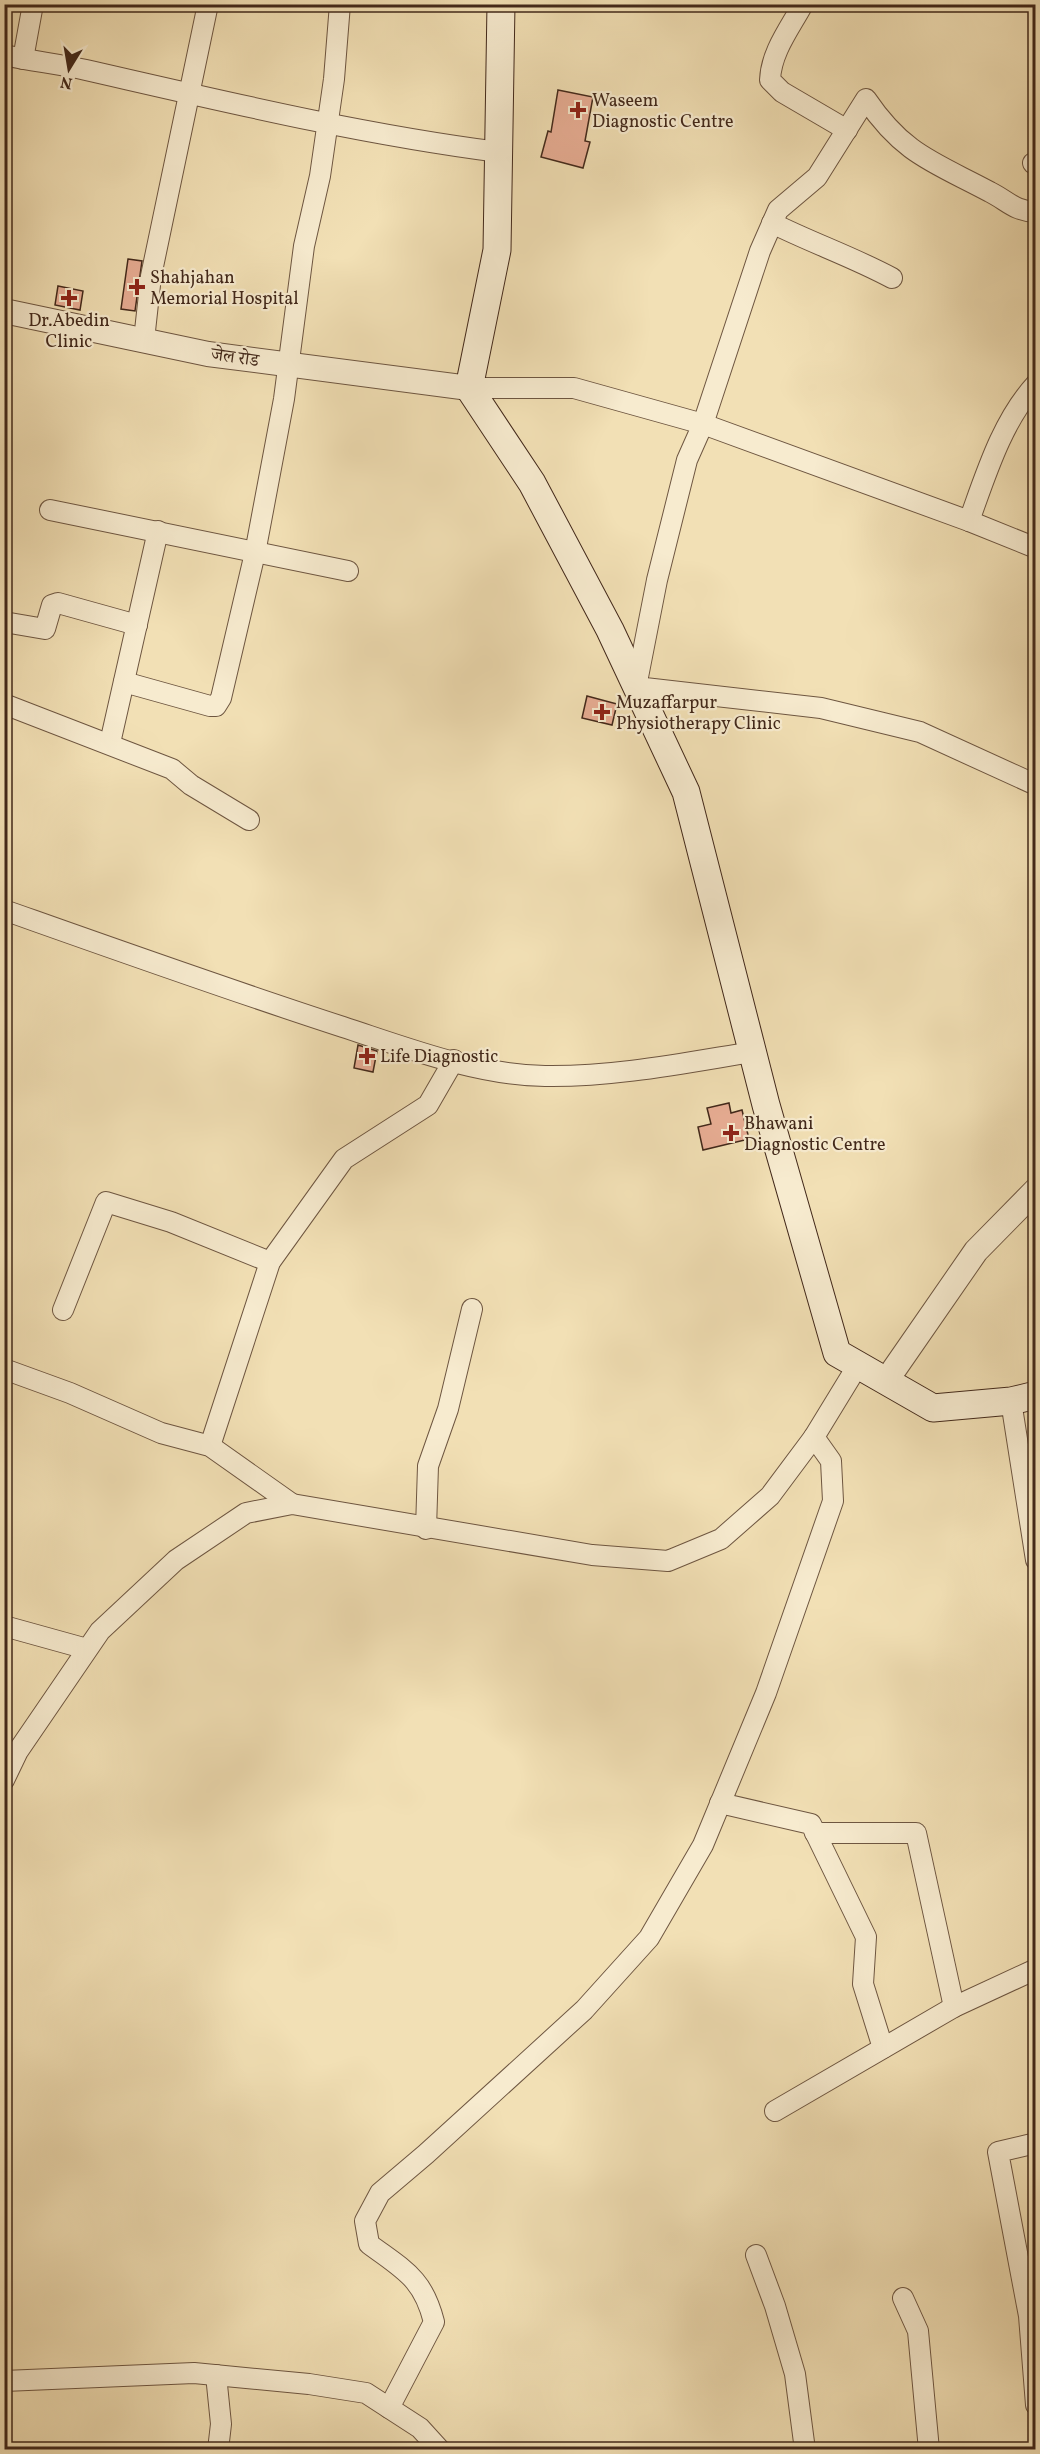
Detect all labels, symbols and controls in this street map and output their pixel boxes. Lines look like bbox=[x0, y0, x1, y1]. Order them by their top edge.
north arrow bbox=[39, 39, 99, 99]
text: N bbox=[58, 70, 74, 94]
place label: Waseem Diagnostic Centre bbox=[592, 89, 734, 135]
marker: Waseem Diagnostic Centre bbox=[569, 101, 587, 119]
place label: Shahjahan Memorial Hospital bbox=[150, 266, 299, 312]
marker: Shahjahan Memorial Hospital bbox=[128, 278, 146, 296]
marker: Dr.Abedin Clinic bbox=[60, 289, 78, 307]
place label: Dr.Abedin Clinic bbox=[28, 309, 110, 355]
street label: जेल रोड bbox=[208, 343, 262, 374]
place label: Muzaffarpur Physiotherapy Clinic bbox=[616, 691, 781, 737]
marker: Muzaffarpur Physiotherapy Clinic bbox=[593, 703, 611, 721]
place label: Life Diagnostic bbox=[380, 1045, 498, 1070]
marker: Life Diagnostic bbox=[358, 1047, 376, 1065]
place label: Bhawani Diagnostic Centre bbox=[744, 1112, 886, 1158]
marker: Bhawani Diagnostic Centre bbox=[722, 1124, 740, 1142]

